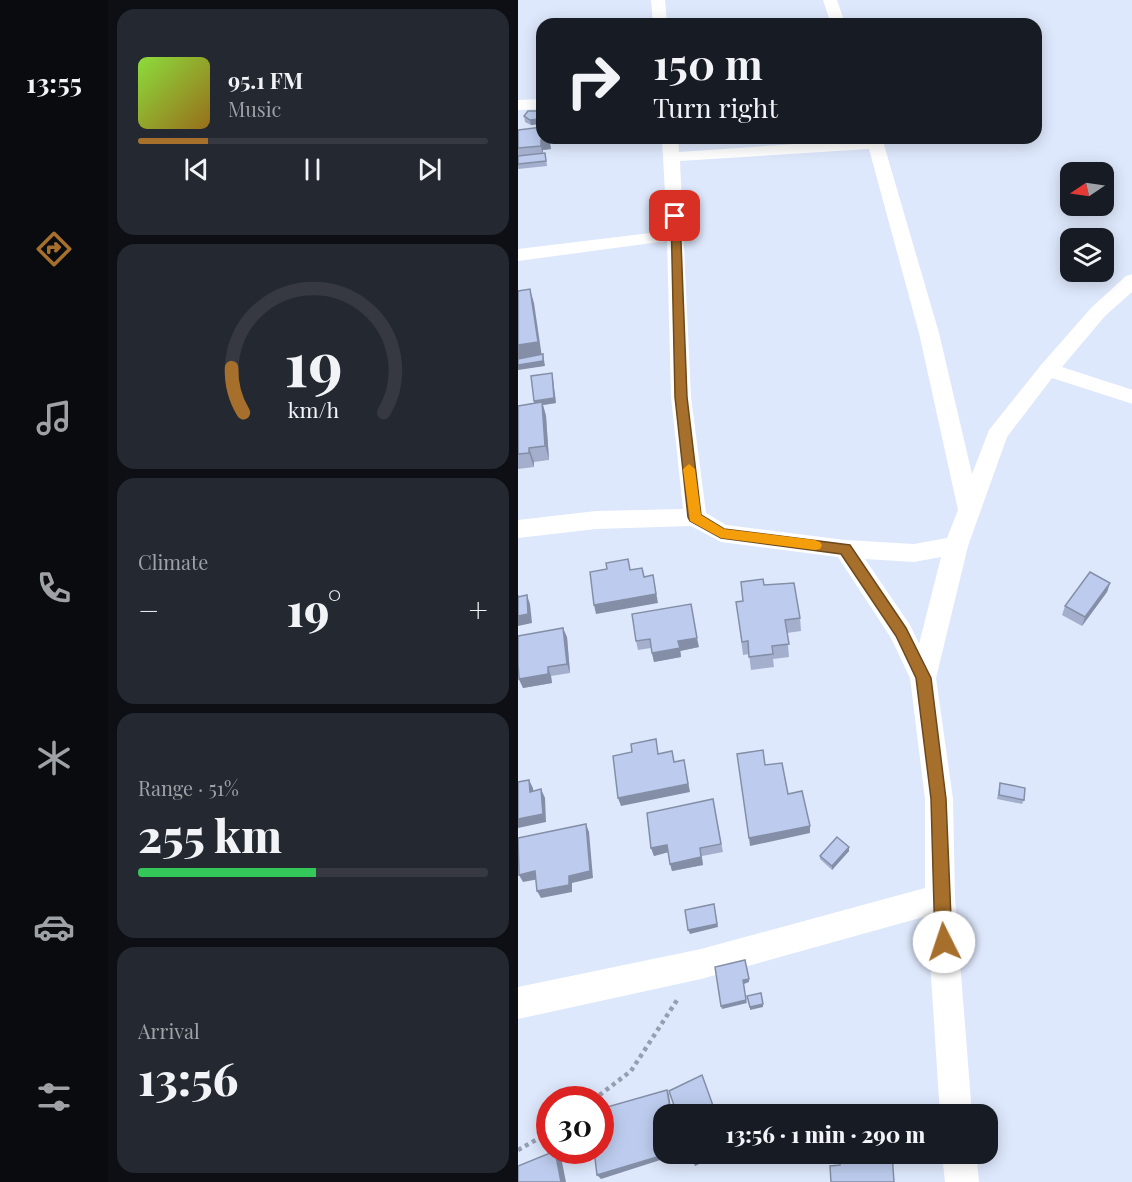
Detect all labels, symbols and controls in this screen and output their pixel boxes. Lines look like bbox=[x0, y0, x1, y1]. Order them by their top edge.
text: 150 m bbox=[653, 35, 763, 91]
icon: right bbox=[554, 42, 632, 120]
text: 13:55 bbox=[26, 64, 82, 100]
text: 95.1 FM bbox=[228, 65, 303, 95]
text: Turn right bbox=[653, 89, 778, 125]
text: Music bbox=[228, 95, 281, 122]
icon: previous bbox=[180, 153, 213, 186]
icon: pause bbox=[296, 153, 329, 186]
icon: next bbox=[413, 153, 446, 186]
north arrow bbox=[1060, 162, 1114, 216]
map controls bbox=[1060, 162, 1114, 282]
pin bbox=[649, 190, 700, 241]
icon: arrive bbox=[658, 199, 691, 232]
icon: directions bbox=[33, 228, 75, 270]
button: layers bbox=[1060, 228, 1114, 282]
text: 19 bbox=[284, 320, 342, 404]
text: km/h bbox=[287, 396, 339, 424]
icon: music bbox=[33, 397, 75, 439]
text: Climate bbox=[138, 548, 208, 575]
icon: phone bbox=[33, 567, 75, 609]
text: 19° bbox=[287, 578, 341, 638]
text: − bbox=[138, 587, 159, 631]
text: + bbox=[469, 587, 488, 631]
icon: climate bbox=[33, 737, 75, 779]
text: Range · 51% bbox=[138, 774, 239, 801]
text: 255 km bbox=[138, 804, 282, 864]
icon: car bbox=[33, 906, 75, 948]
position arrow bbox=[912, 910, 976, 974]
text: Arrival bbox=[138, 1017, 200, 1044]
text: 13:56 bbox=[138, 1047, 238, 1107]
icon: filters bbox=[33, 1076, 75, 1118]
speed limit sign: 30 bbox=[536, 1086, 614, 1164]
text: 13:56 · 1 min · 290 m bbox=[726, 1119, 925, 1149]

